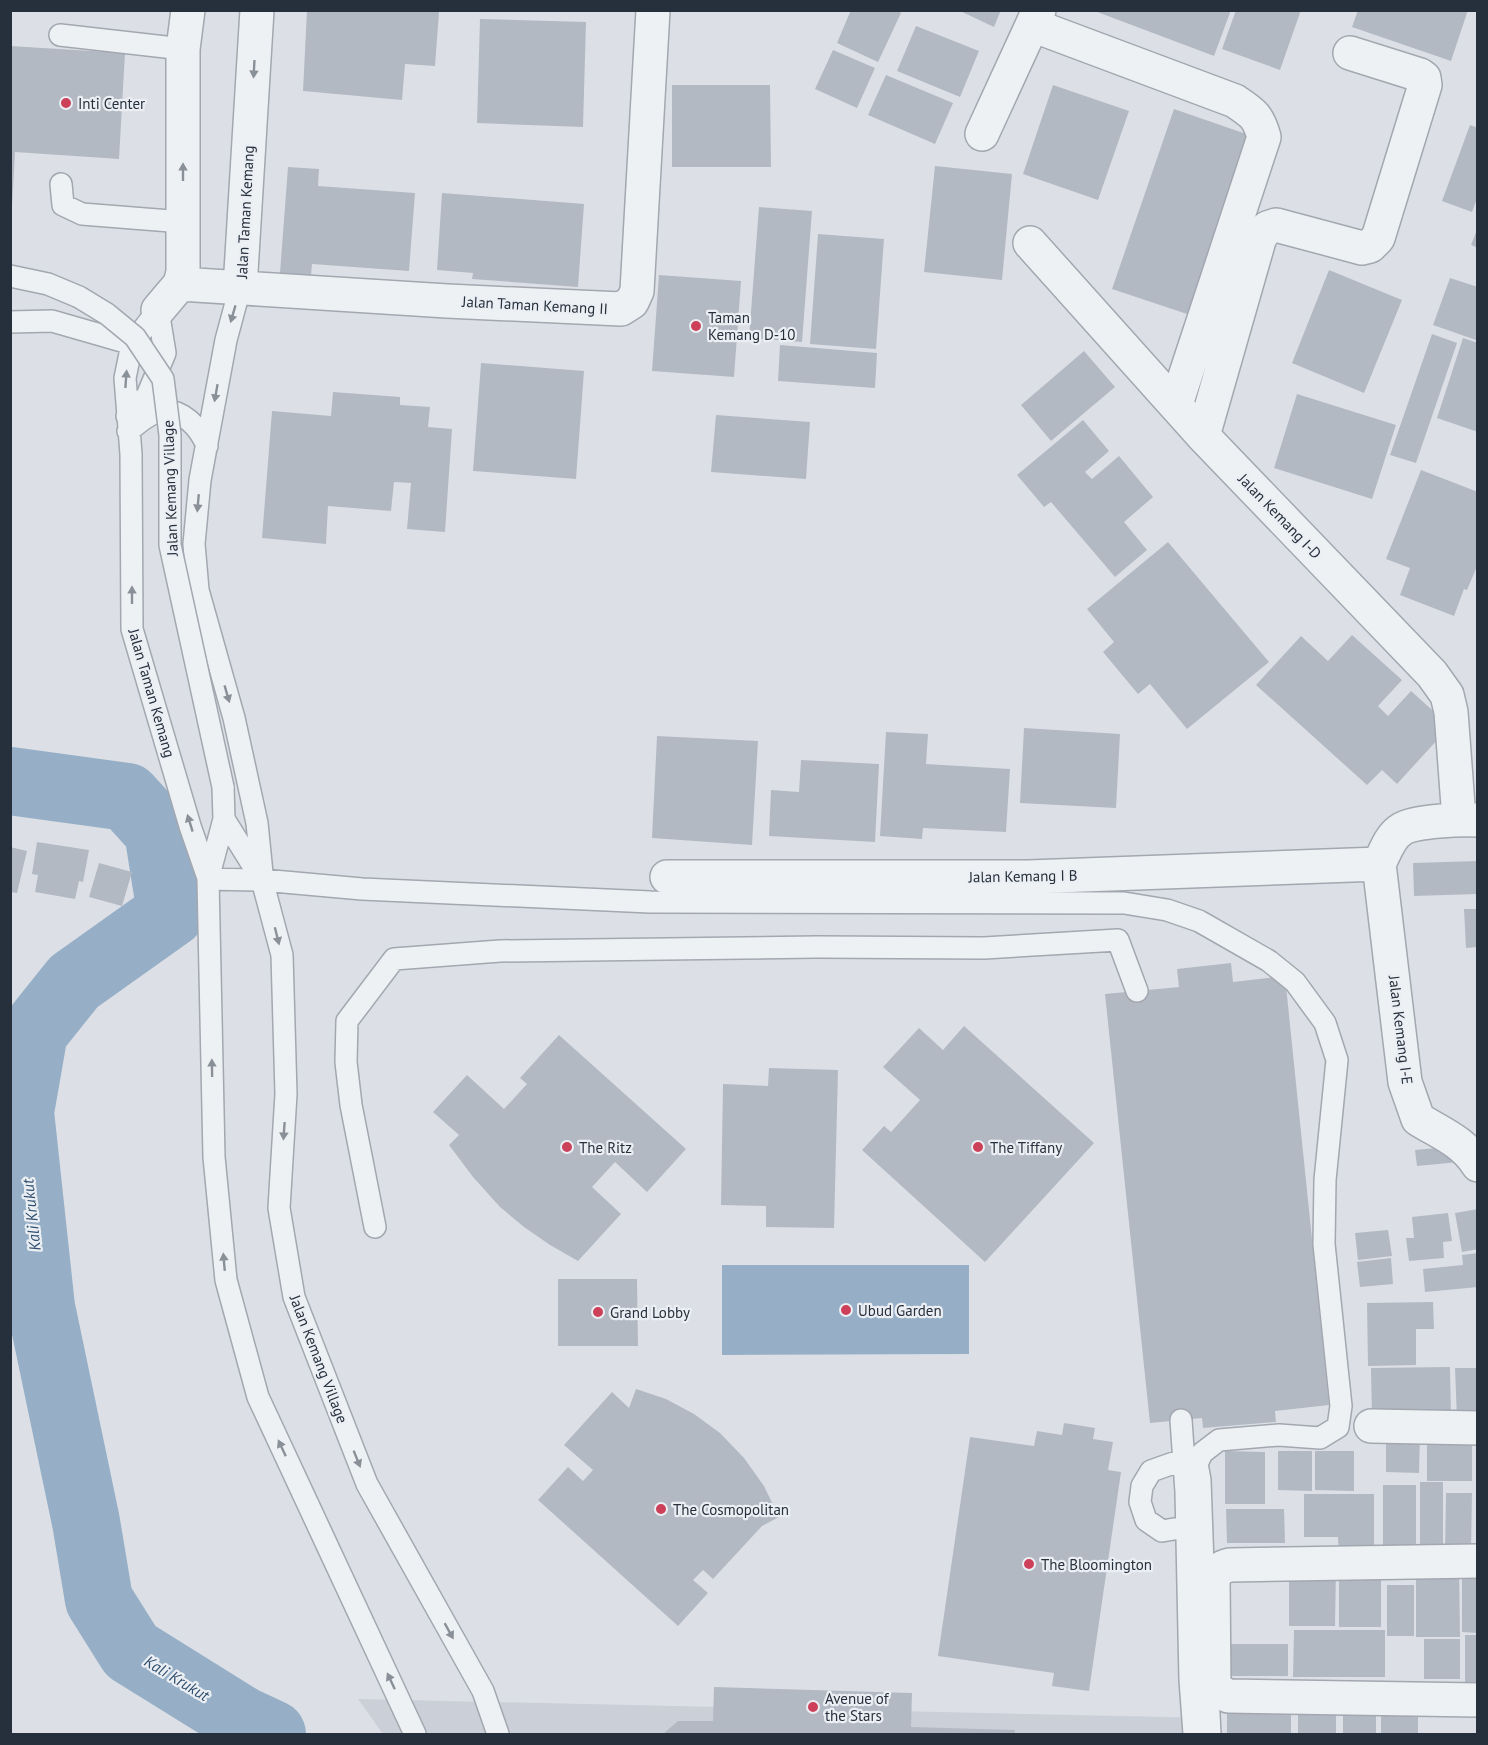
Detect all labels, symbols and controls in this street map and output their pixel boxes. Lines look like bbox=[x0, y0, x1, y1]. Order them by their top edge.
one-way arrow bbox=[249, 59, 258, 78]
place label: Inti Center bbox=[78, 94, 145, 113]
marker: Inti Center bbox=[59, 96, 73, 110]
street label: Jalan Taman Kemang bbox=[232, 145, 258, 280]
one-way arrow bbox=[178, 162, 188, 181]
street label: Jalan Taman Kemang II bbox=[461, 292, 608, 318]
one-way arrow bbox=[228, 305, 237, 323]
place label: Taman Kemang D-10 bbox=[708, 308, 796, 344]
marker: Taman Kemang D-10 bbox=[689, 319, 703, 333]
one-way arrow bbox=[122, 370, 131, 389]
one-way arrow bbox=[211, 383, 220, 402]
street label: Jalan Kemang Village bbox=[158, 420, 182, 557]
street label: Jalan Kemang I-D bbox=[1234, 469, 1326, 563]
one-way arrow bbox=[193, 494, 203, 513]
one-way arrow bbox=[127, 585, 137, 604]
street label: Jalan Taman Kemang bbox=[124, 625, 180, 760]
one-way arrow bbox=[223, 685, 232, 703]
one-way arrow bbox=[185, 814, 194, 832]
street label: Jalan Kemang I B bbox=[967, 866, 1078, 886]
one-way arrow bbox=[272, 927, 282, 946]
street label: Jalan Kemang I-E bbox=[1385, 973, 1417, 1086]
one-way arrow bbox=[208, 1058, 217, 1077]
one-way arrow bbox=[279, 1121, 289, 1140]
place label: The Ritz bbox=[579, 1138, 632, 1157]
place label: The Tiffany bbox=[990, 1138, 1062, 1157]
marker: The Ritz bbox=[560, 1140, 574, 1154]
marker: The Tiffany bbox=[971, 1140, 985, 1154]
water label: Kali Krukut bbox=[17, 1177, 45, 1252]
one-way arrow bbox=[219, 1253, 229, 1272]
street label: Jalan Kemang Village bbox=[285, 1291, 352, 1426]
place label: Ubud Garden bbox=[858, 1301, 942, 1320]
place label: Grand Lobby bbox=[610, 1303, 690, 1322]
marker: Ubud Garden bbox=[839, 1303, 853, 1317]
marker: Grand Lobby bbox=[591, 1305, 605, 1319]
one-way arrow bbox=[277, 1439, 286, 1456]
one-way arrow bbox=[353, 1450, 362, 1468]
place label: The Cosmopolitan bbox=[673, 1500, 789, 1519]
marker: The Cosmopolitan bbox=[654, 1502, 668, 1516]
place label: The Bloomington bbox=[1041, 1555, 1152, 1574]
marker: The Bloomington bbox=[1022, 1557, 1036, 1571]
one-way arrow bbox=[444, 1623, 454, 1640]
water label: Kali Krukut bbox=[141, 1651, 214, 1706]
one-way arrow bbox=[386, 1673, 395, 1690]
place label: Avenue of the Stars bbox=[825, 1689, 890, 1725]
marker: Avenue of the Stars bbox=[806, 1700, 820, 1714]

